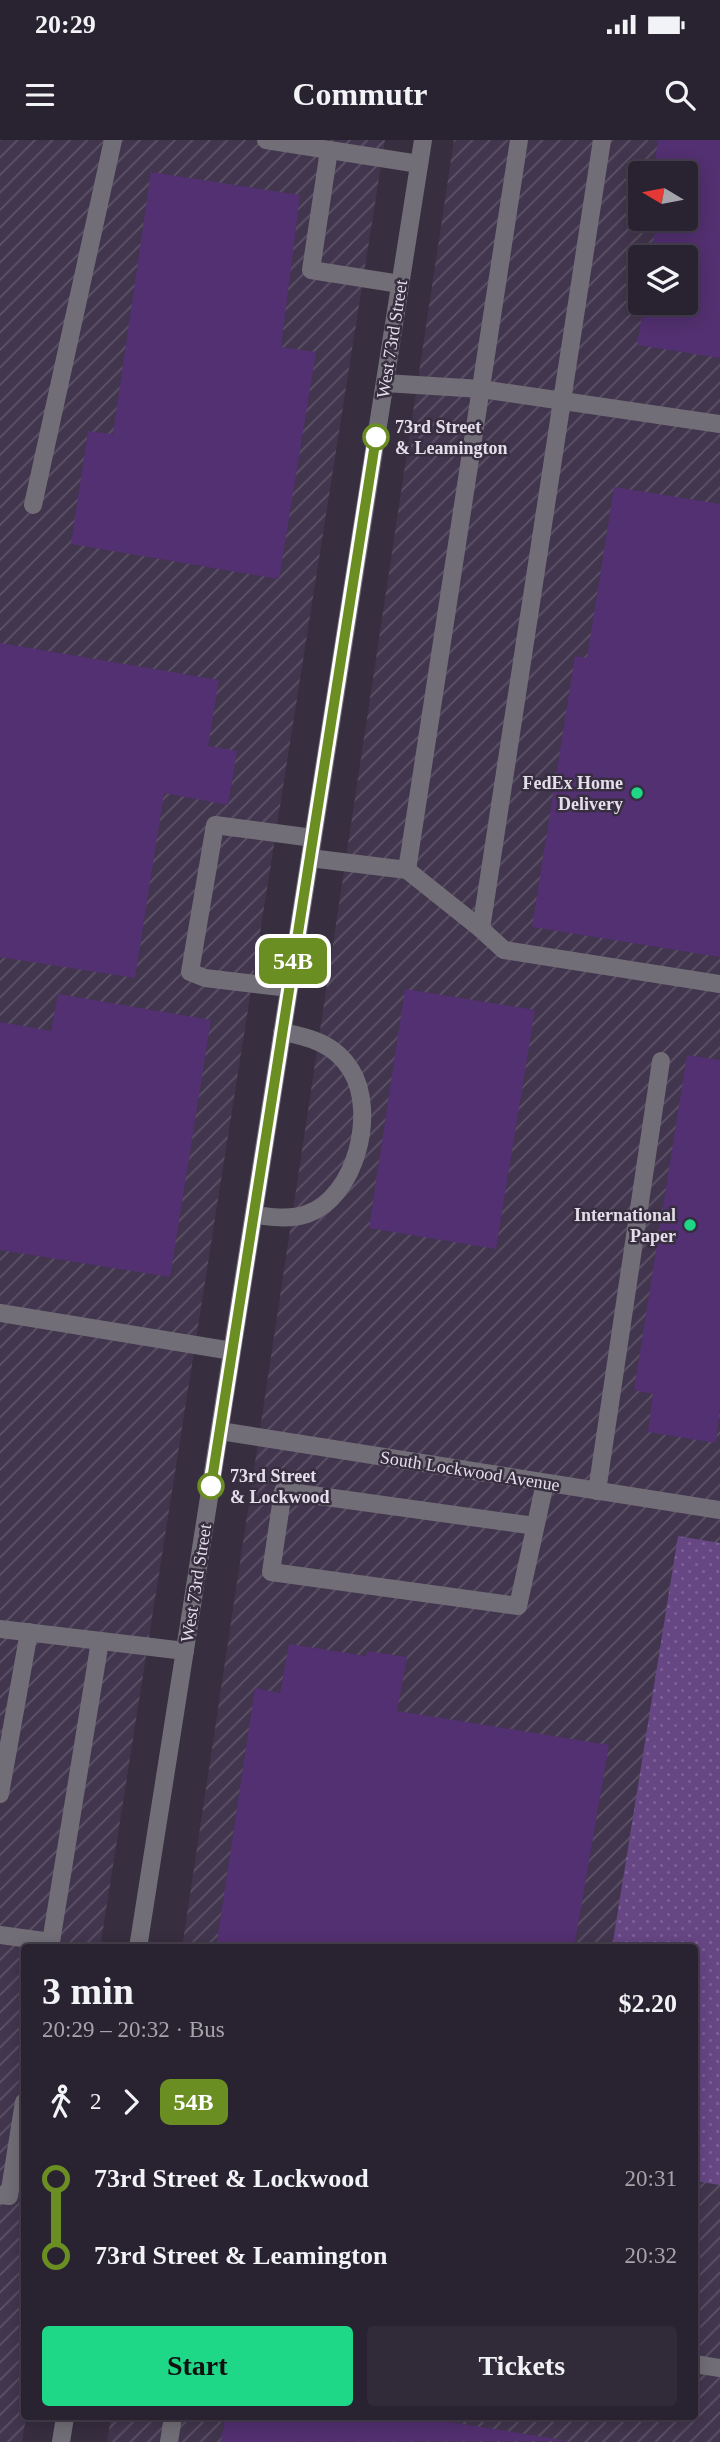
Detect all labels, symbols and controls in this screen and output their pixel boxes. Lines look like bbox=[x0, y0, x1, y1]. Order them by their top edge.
text: 20:29 bbox=[35, 10, 96, 39]
icon: menu bbox=[21, 76, 59, 114]
text: Commutr bbox=[292, 76, 428, 112]
icon: search bbox=[661, 76, 699, 114]
north arrow bbox=[628, 161, 698, 231]
map controls bbox=[628, 161, 698, 315]
button: layers bbox=[628, 245, 698, 315]
street label: West 73rd Street bbox=[373, 278, 411, 400]
place label: 73rd Street & Leamington bbox=[395, 417, 508, 458]
marker: 73rd Street & Leamington bbox=[363, 424, 389, 450]
place label: FedEx Home Delivery bbox=[523, 773, 623, 814]
marker: FedEx Home Delivery bbox=[629, 785, 645, 801]
line badge: 54B bbox=[253, 938, 333, 984]
text: 54B bbox=[273, 948, 313, 974]
place label: International Paper bbox=[574, 1205, 676, 1246]
marker: International Paper bbox=[682, 1217, 698, 1233]
street label: South Lockwood Avenue bbox=[379, 1447, 561, 1495]
place label: 73rd Street & Lockwood bbox=[230, 1466, 330, 1507]
marker: 73rd Street & Lockwood bbox=[198, 1473, 224, 1499]
street label: West 73rd Street bbox=[177, 1522, 215, 1644]
text: 3 min bbox=[42, 1970, 134, 2012]
text: $2.20 bbox=[619, 1989, 677, 2018]
text: 20:29 – 20:32 · Bus bbox=[42, 2017, 225, 2042]
icon: walk bbox=[42, 2083, 80, 2121]
icon: forward bbox=[112, 2083, 150, 2121]
text: 2 bbox=[90, 2089, 102, 2114]
text: 54B bbox=[174, 2089, 214, 2115]
text: 73rd Street & Lockwood bbox=[94, 2164, 369, 2193]
text: 20:31 bbox=[625, 2166, 677, 2191]
text: 73rd Street & Leamington bbox=[94, 2241, 387, 2270]
text: 20:32 bbox=[625, 2243, 677, 2268]
button: Start bbox=[42, 2326, 353, 2406]
button: Tickets bbox=[367, 2326, 677, 2406]

